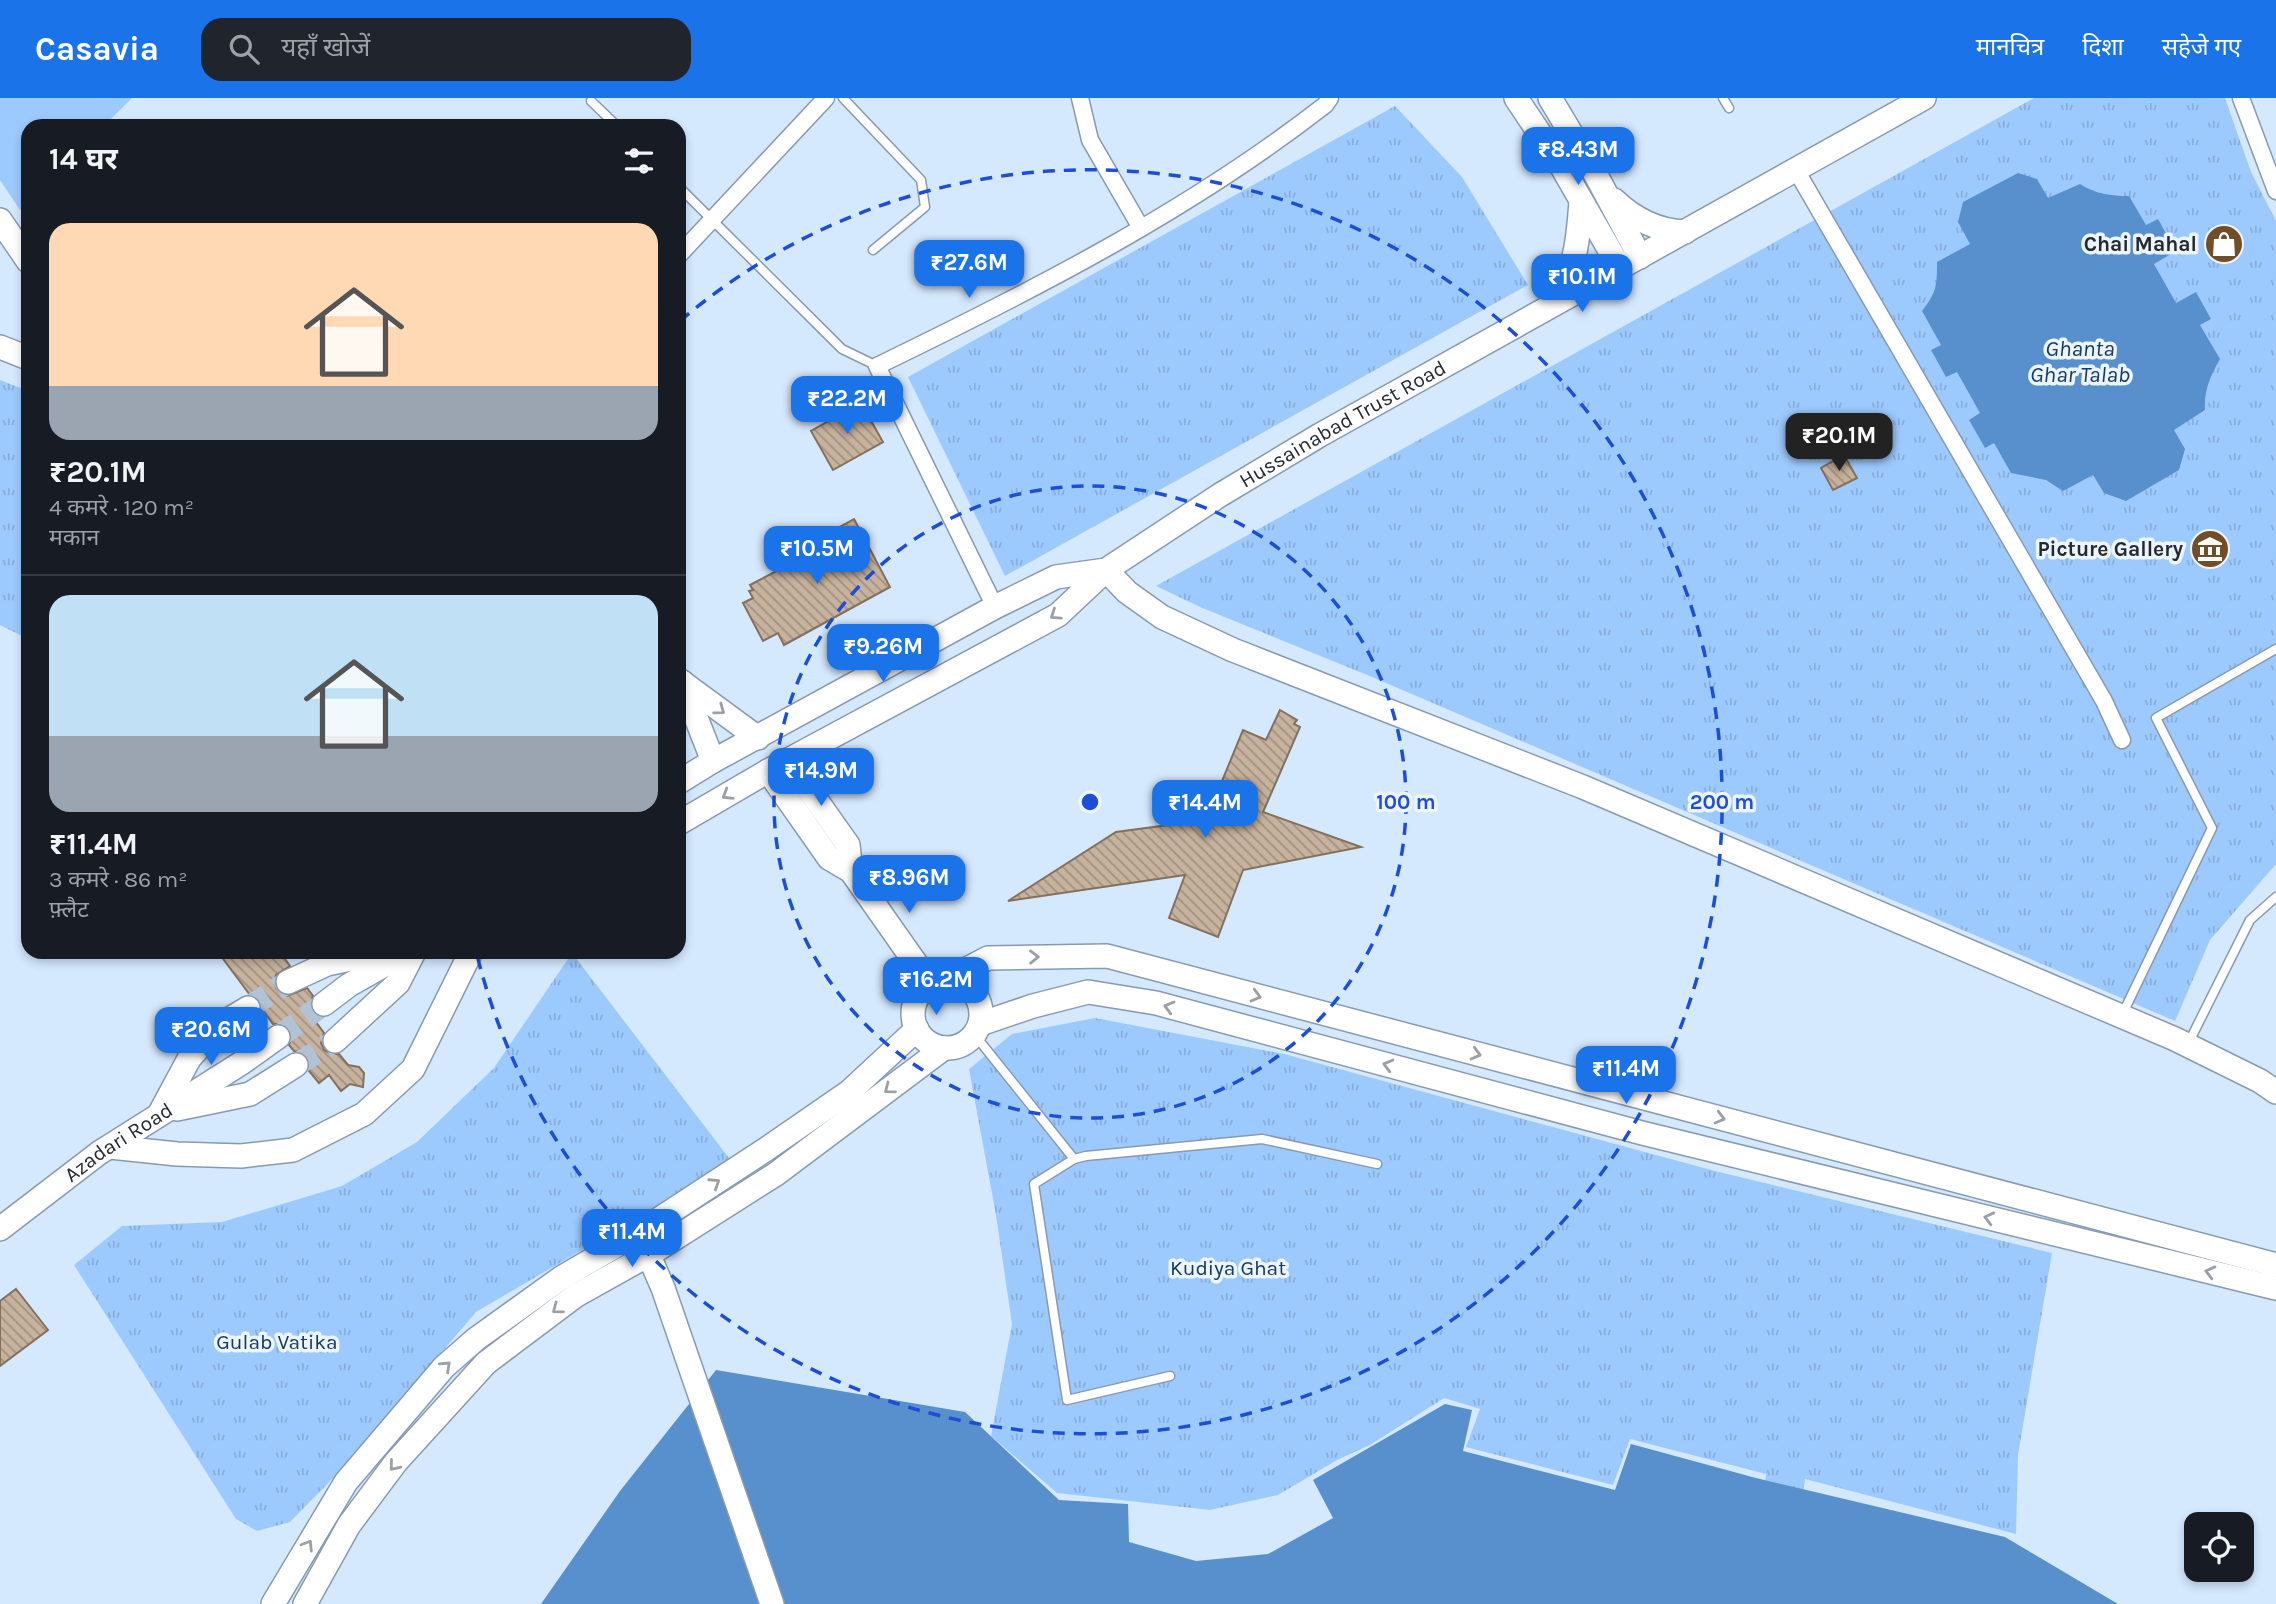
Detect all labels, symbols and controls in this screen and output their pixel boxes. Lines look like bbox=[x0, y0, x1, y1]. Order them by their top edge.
search box bbox=[201, 18, 691, 81]
text: Casavia bbox=[35, 30, 159, 68]
icon: search bbox=[225, 30, 263, 68]
text: यहाँ खोजें bbox=[281, 32, 370, 63]
text: मानचित्र bbox=[1976, 33, 2044, 61]
text: दिशा bbox=[2082, 33, 2124, 61]
text: सहेजे गए bbox=[2162, 33, 2241, 61]
pin: ₹8.43M bbox=[1521, 127, 1635, 187]
text: ₹8.43M bbox=[1537, 136, 1619, 163]
text: 14 घर bbox=[49, 141, 118, 177]
icon: filters bbox=[620, 142, 658, 180]
shop icon: Chai Mahal bbox=[2203, 223, 2245, 265]
place label: Chai Mahal bbox=[2084, 232, 2197, 256]
pin: ₹27.6M bbox=[912, 240, 1026, 300]
text: ₹27.6M bbox=[930, 249, 1008, 276]
pin: ₹10.1M bbox=[1525, 254, 1639, 314]
text: ₹10.1M bbox=[1547, 263, 1617, 290]
icon: home bbox=[291, 269, 417, 395]
water label: Ghanta Ghar Talab bbox=[2030, 335, 2130, 388]
street label: Hussainabad Trust Road bbox=[1235, 355, 1450, 493]
pin: ₹22.2M bbox=[790, 376, 904, 436]
text: ₹22.2M bbox=[807, 385, 887, 412]
pin: ₹20.1M bbox=[1782, 414, 1896, 473]
text: ₹20.1M bbox=[1802, 422, 1876, 449]
text: ₹20.1M bbox=[49, 454, 147, 490]
text: 4 कमरे · 120 m² bbox=[49, 494, 194, 521]
text: मकान bbox=[49, 524, 99, 551]
pin: ₹10.5M bbox=[760, 526, 874, 586]
museum icon: Picture Gallery bbox=[2189, 528, 2231, 570]
text: ₹10.5M bbox=[780, 535, 854, 562]
place label: Picture Gallery bbox=[2037, 537, 2183, 561]
one-way arrow bbox=[1050, 607, 1063, 620]
pin: ₹9.26M bbox=[826, 624, 940, 684]
text: ₹9.26M bbox=[843, 633, 923, 660]
icon: home bbox=[291, 641, 417, 767]
one-way arrow bbox=[712, 702, 725, 714]
pin: ₹14.9M bbox=[764, 748, 878, 808]
text: ₹14.9M bbox=[784, 757, 858, 784]
pin: ₹14.4M bbox=[1148, 780, 1262, 840]
one-way arrow bbox=[721, 787, 734, 800]
text: ₹14.4M bbox=[1168, 789, 1242, 816]
centre of rings bbox=[1078, 790, 1102, 814]
text: 100 m bbox=[1376, 790, 1436, 814]
text: 200 m bbox=[1690, 790, 1754, 814]
text: ₹11.4M bbox=[49, 826, 138, 862]
pin: ₹8.96M bbox=[852, 856, 966, 915]
text: ₹8.96M bbox=[868, 864, 950, 891]
text: 3 कमरे · 86 m² bbox=[49, 866, 187, 893]
text: फ़्लैट bbox=[49, 896, 89, 923]
one-way arrow bbox=[1029, 949, 1040, 965]
pin: ₹16.2M bbox=[879, 958, 993, 1017]
text: ₹16.2M bbox=[899, 966, 973, 993]
one-way arrow bbox=[1250, 988, 1262, 1002]
one-way arrow bbox=[1163, 1000, 1175, 1015]
pin: ₹20.6M bbox=[154, 1007, 268, 1067]
text: ₹20.6M bbox=[171, 1016, 251, 1043]
one-way arrow bbox=[1470, 1046, 1482, 1060]
pin: ₹11.4M bbox=[1569, 1046, 1683, 1106]
text: ₹11.4M bbox=[1592, 1055, 1660, 1082]
one-way arrow bbox=[1383, 1059, 1395, 1073]
one-way arrow bbox=[884, 1080, 897, 1093]
street label: Azadari Road bbox=[60, 1098, 177, 1187]
one-way arrow bbox=[1714, 1110, 1726, 1125]
one-way arrow bbox=[707, 1179, 720, 1191]
pin: ₹11.4M bbox=[575, 1210, 689, 1269]
one-way arrow bbox=[1983, 1212, 1995, 1226]
text: ₹11.4M bbox=[598, 1218, 666, 1245]
park label: Kudiya Ghat bbox=[1170, 1256, 1286, 1280]
one-way arrow bbox=[2204, 1266, 2216, 1280]
one-way arrow bbox=[553, 1301, 565, 1314]
park label: Gulab Vatika bbox=[216, 1330, 338, 1354]
one-way arrow bbox=[438, 1361, 451, 1374]
one-way arrow bbox=[390, 1458, 402, 1471]
map controls bbox=[2184, 1512, 2254, 1582]
button: locate bbox=[2184, 1512, 2254, 1582]
one-way arrow bbox=[299, 1540, 312, 1553]

